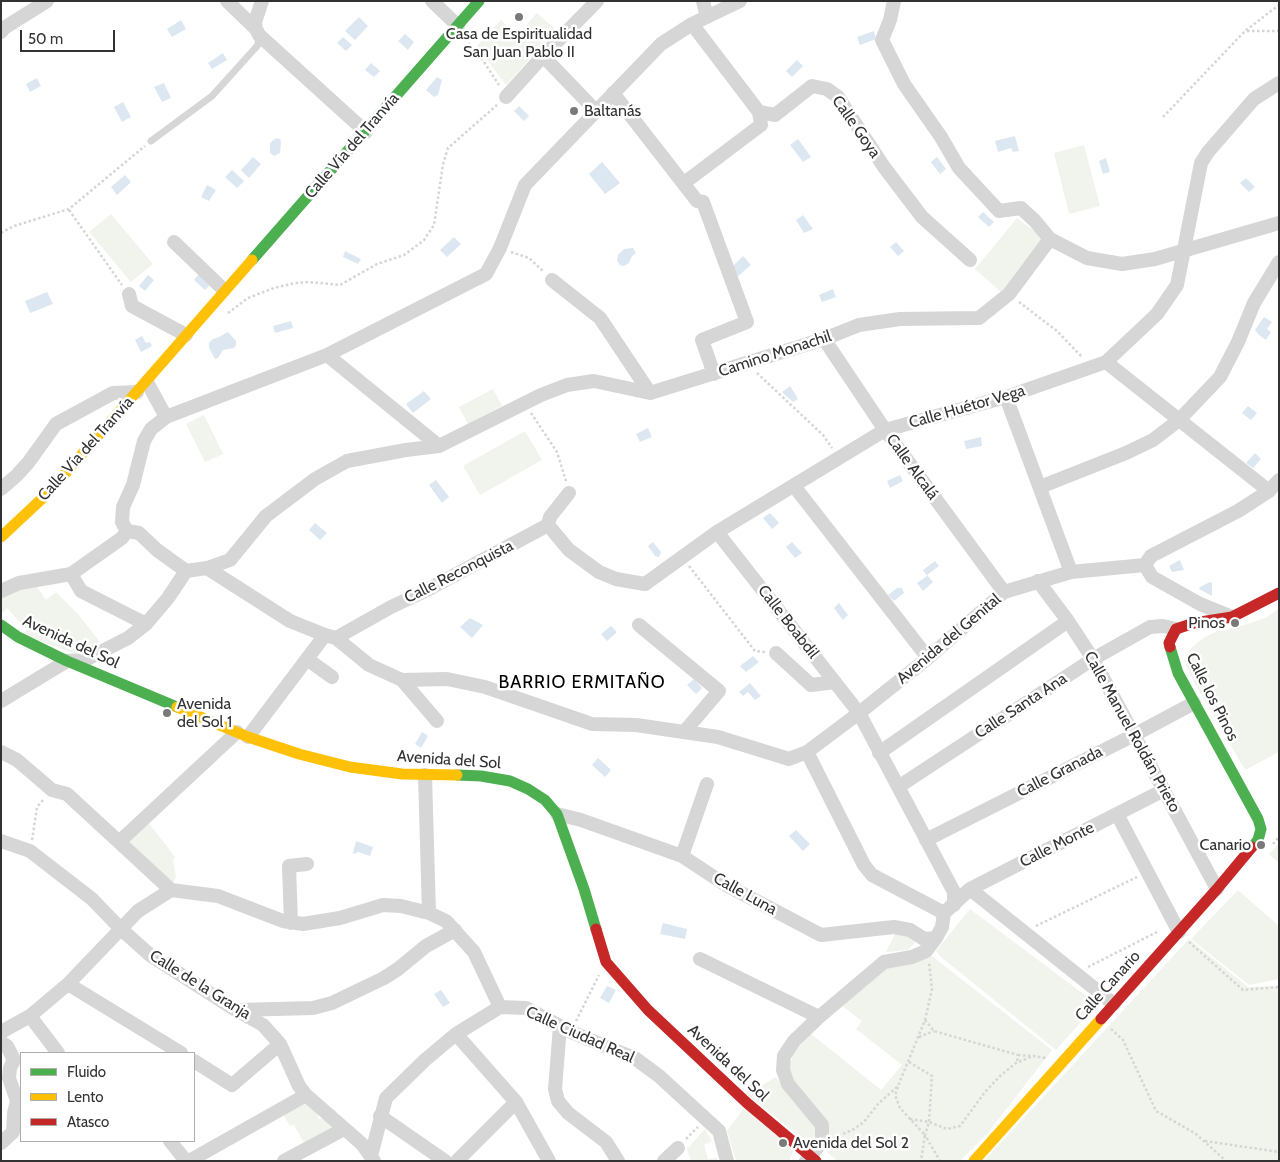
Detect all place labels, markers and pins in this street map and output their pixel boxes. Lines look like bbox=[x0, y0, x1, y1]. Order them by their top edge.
marker: Casa de Espiritualidad San Juan Pablo II bbox=[513, 11, 525, 23]
place label: Casa de Espiritualidad San Juan Pablo II bbox=[446, 24, 592, 62]
place label: Baltanás bbox=[584, 101, 641, 121]
marker: Baltanás bbox=[568, 105, 580, 117]
place label: Pinos bbox=[1188, 613, 1225, 633]
marker: Pinos bbox=[1229, 617, 1241, 629]
place label: Avenida del Sol 1 bbox=[177, 694, 232, 732]
marker: Avenida del Sol 1 bbox=[161, 707, 173, 719]
place label: Canario bbox=[1200, 835, 1251, 855]
marker: Canario bbox=[1255, 839, 1267, 851]
place label: Avenida del Sol 2 bbox=[793, 1133, 909, 1153]
marker: Avenida del Sol 2 bbox=[777, 1137, 789, 1149]

